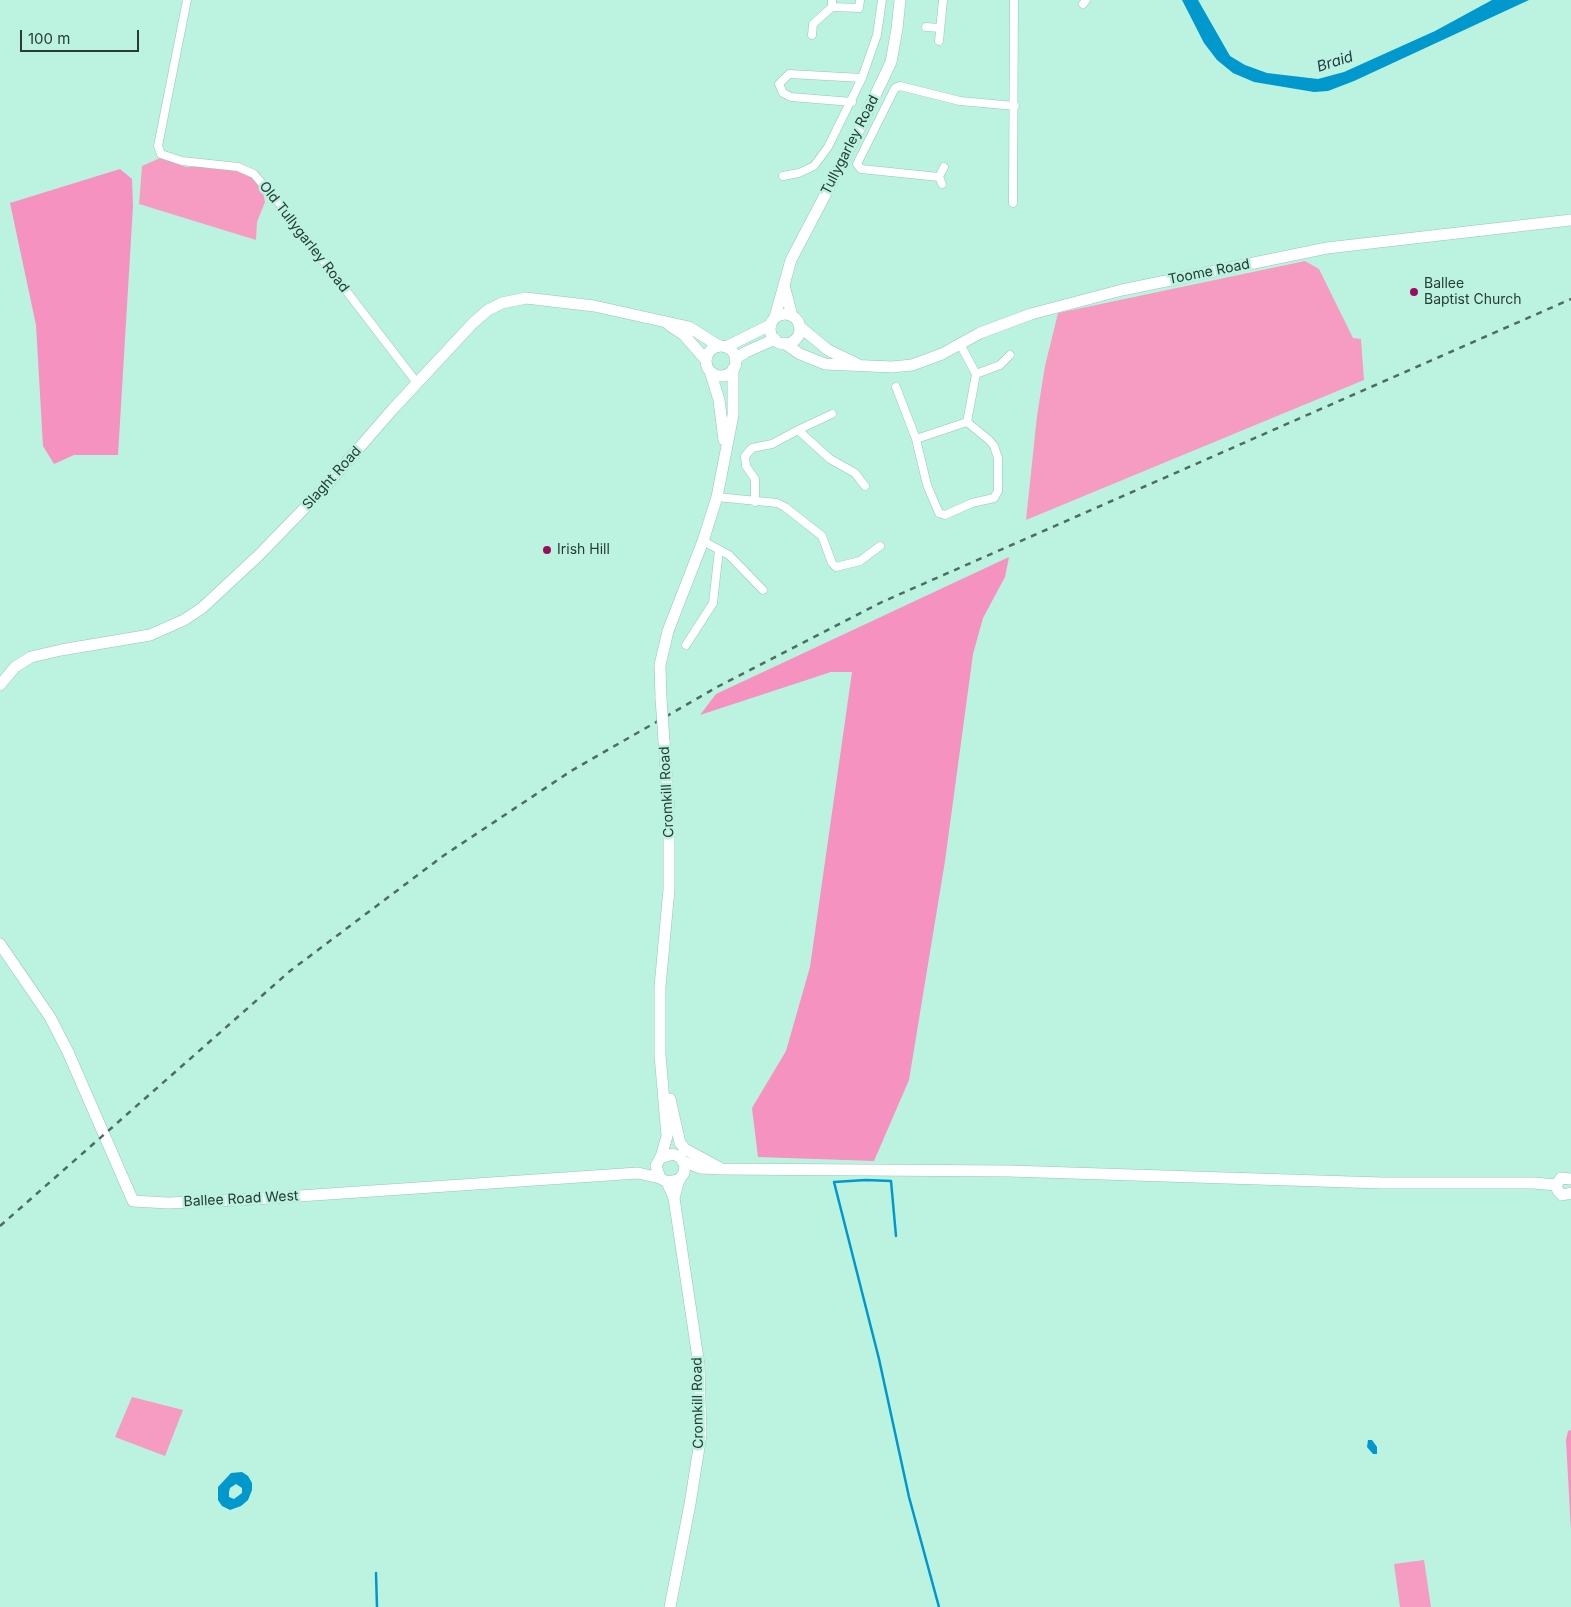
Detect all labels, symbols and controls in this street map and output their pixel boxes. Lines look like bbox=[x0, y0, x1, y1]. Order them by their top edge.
scale bar bbox=[22, 20, 141, 52]
text: 100 m bbox=[28, 29, 70, 48]
water label: Braid bbox=[1315, 48, 1355, 76]
street label: Tullygarley Road bbox=[818, 92, 882, 198]
street label: Old Tullygarley Road bbox=[255, 178, 353, 296]
street label: Toome Road bbox=[1167, 256, 1251, 288]
place label: Ballee Baptist Church bbox=[1424, 276, 1522, 308]
marker: Ballee Baptist Church bbox=[1408, 286, 1420, 298]
street label: Slaght Road bbox=[299, 443, 365, 513]
place label: Irish Hill bbox=[557, 542, 610, 558]
marker: Irish Hill bbox=[541, 544, 553, 556]
street label: Cromkill Road bbox=[656, 746, 678, 838]
street label: Ballee Road West bbox=[183, 1188, 299, 1210]
street label: Cromkill Road bbox=[689, 1357, 707, 1449]

